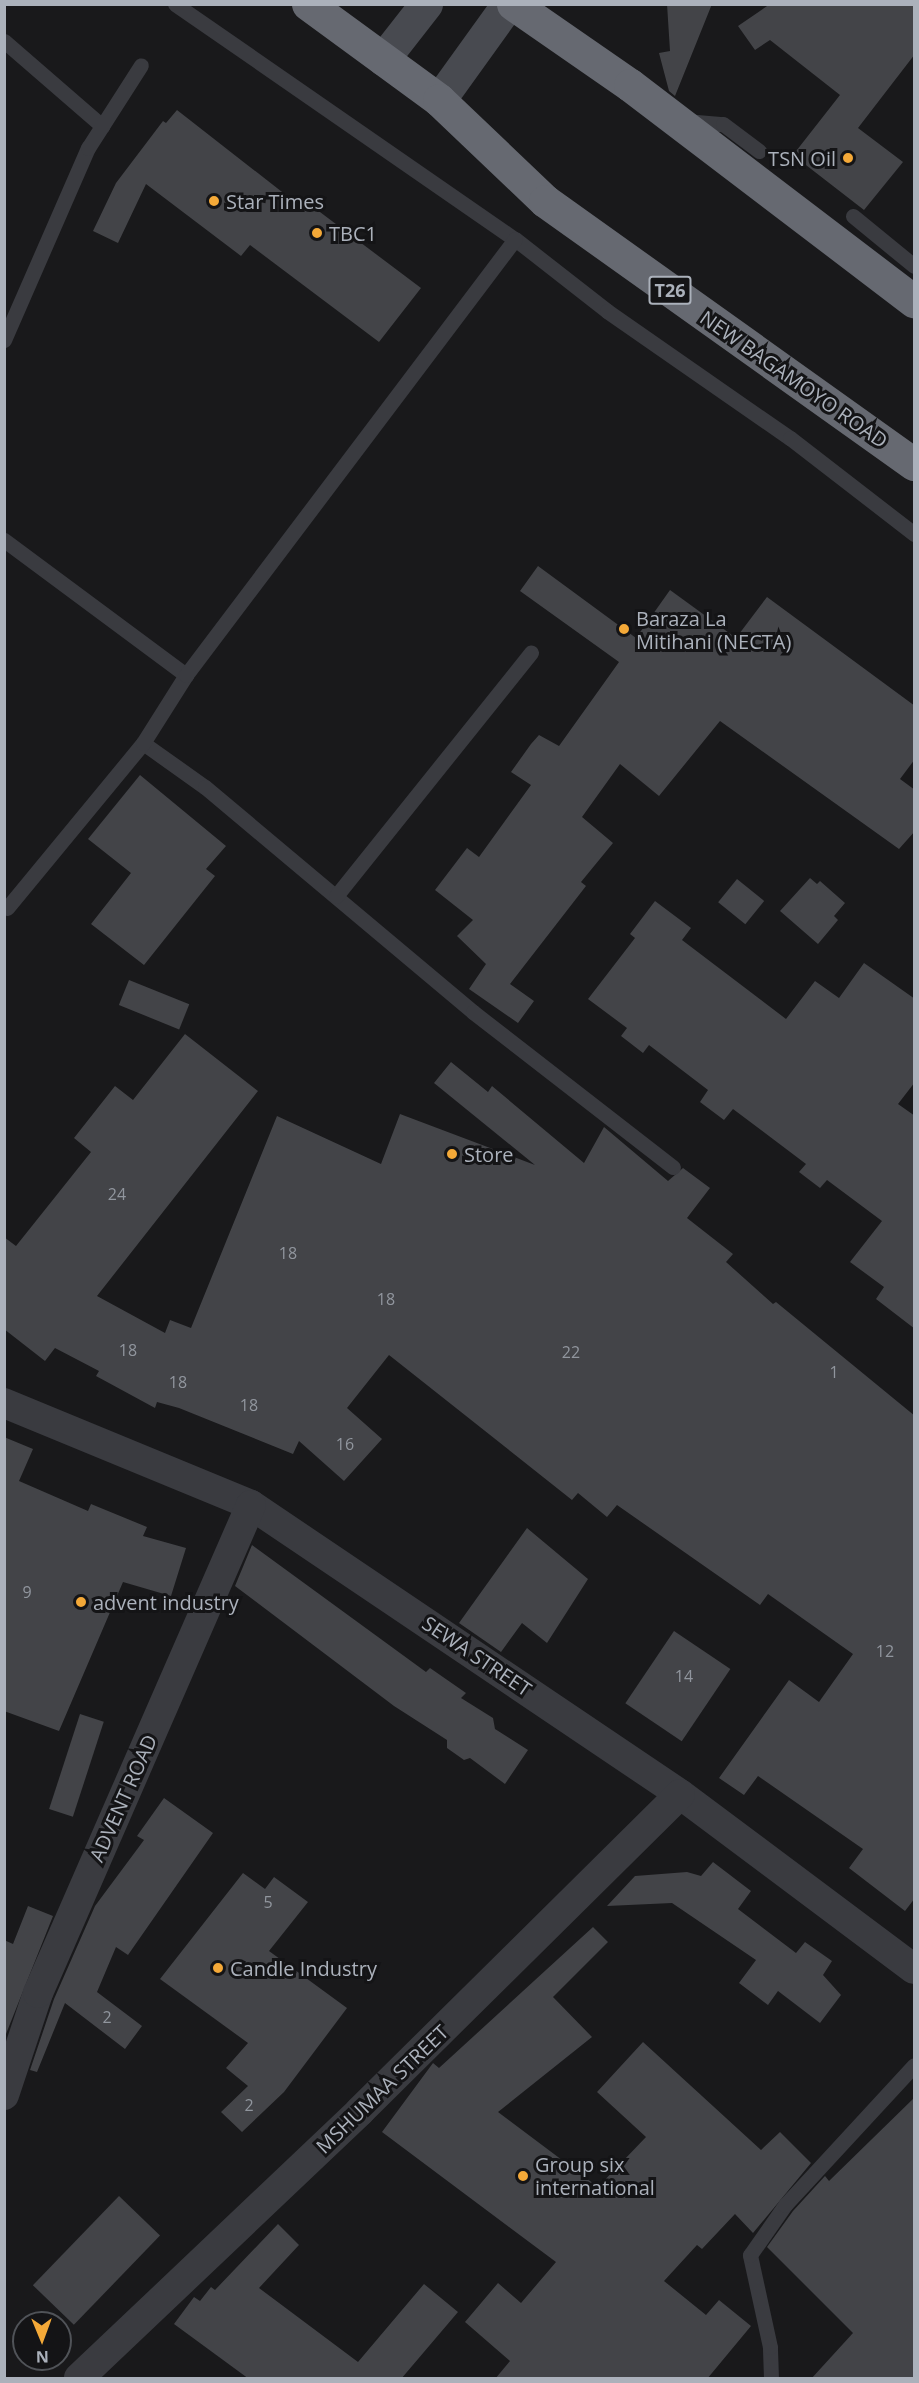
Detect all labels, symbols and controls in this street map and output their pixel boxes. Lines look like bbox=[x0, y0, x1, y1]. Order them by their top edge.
place label: TSN Oil bbox=[768, 146, 836, 170]
marker: TSN Oil bbox=[841, 151, 855, 165]
place label: Star Times bbox=[226, 189, 324, 213]
marker: Star Times bbox=[207, 194, 221, 208]
place label: TBC1 bbox=[329, 221, 377, 245]
marker: TBC1 bbox=[310, 226, 324, 240]
road number: T26 bbox=[648, 275, 692, 305]
street label: NEW BAGAMOYO ROAD bbox=[696, 305, 892, 453]
place label: Baraza La Mitihani (NECTA) bbox=[636, 606, 791, 653]
marker: Baraza La Mitihani (NECTA) bbox=[617, 622, 631, 636]
place label: Store bbox=[464, 1142, 514, 1166]
marker: Store bbox=[445, 1147, 459, 1161]
house number: 24 bbox=[108, 1184, 126, 1204]
house number: 18 bbox=[279, 1243, 297, 1263]
house number: 18 bbox=[377, 1289, 395, 1309]
house number: 18 bbox=[119, 1340, 137, 1360]
house number: 22 bbox=[562, 1342, 580, 1362]
house number: 1 bbox=[829, 1362, 839, 1382]
house number: 18 bbox=[169, 1372, 187, 1392]
house number: 18 bbox=[240, 1395, 258, 1415]
house number: 16 bbox=[336, 1434, 354, 1454]
house number: 9 bbox=[22, 1582, 32, 1602]
place label: advent industry bbox=[93, 1590, 239, 1614]
marker: advent industry bbox=[74, 1595, 88, 1609]
street label: SEWA STREET bbox=[418, 1611, 536, 1701]
house number: 12 bbox=[876, 1641, 894, 1661]
house number: 14 bbox=[675, 1666, 693, 1686]
street label: ADVENT ROAD bbox=[84, 1731, 162, 1865]
house number: 5 bbox=[263, 1892, 273, 1912]
place label: Candle Industry bbox=[230, 1956, 377, 1980]
marker: Candle Industry bbox=[211, 1961, 225, 1975]
house number: 2 bbox=[102, 2007, 112, 2027]
street label: MSHUMAA STREET bbox=[311, 2020, 453, 2158]
house number: 2 bbox=[244, 2095, 254, 2115]
place label: Group six international bbox=[535, 2152, 655, 2199]
marker: Group six international bbox=[516, 2169, 530, 2183]
north arrow bbox=[12, 2311, 72, 2371]
text: N bbox=[36, 2346, 49, 2368]

